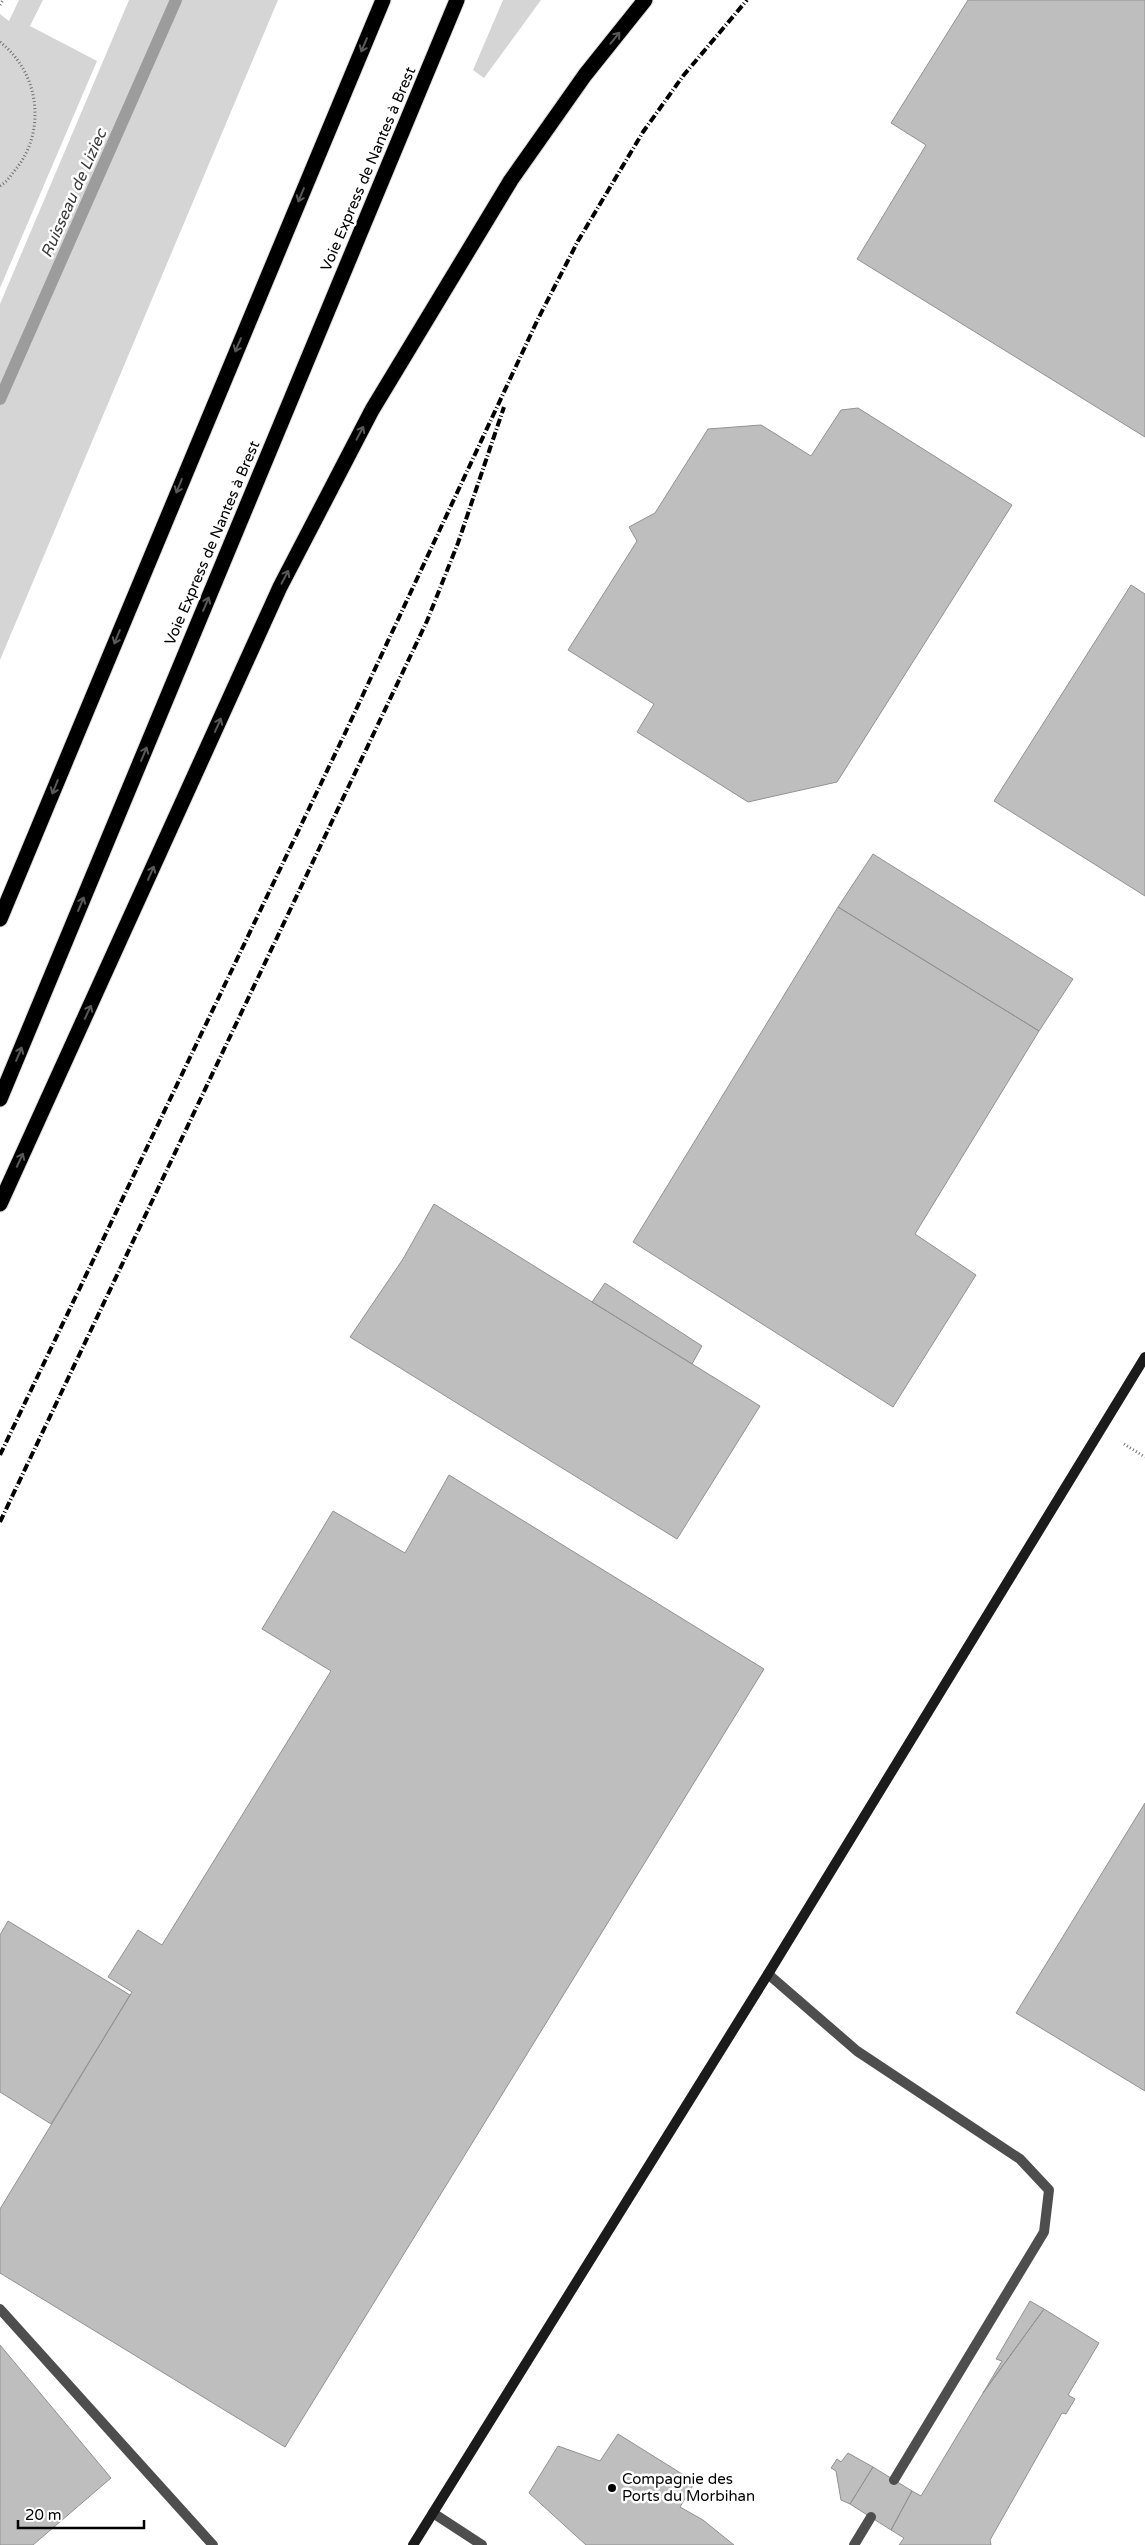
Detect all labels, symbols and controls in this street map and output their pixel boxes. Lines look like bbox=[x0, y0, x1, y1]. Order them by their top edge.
one-way arrow bbox=[609, 31, 620, 44]
one-way arrow bbox=[358, 37, 368, 52]
street label: Voie Express de Nantes à Brest bbox=[317, 64, 419, 274]
water label: Ruisseau de Liziec bbox=[37, 125, 112, 261]
one-way arrow bbox=[296, 187, 305, 202]
one-way arrow bbox=[233, 337, 243, 352]
one-way arrow bbox=[356, 426, 365, 441]
street label: Voie Express de Nantes à Brest bbox=[161, 438, 263, 648]
one-way arrow bbox=[174, 478, 183, 494]
one-way arrow bbox=[281, 570, 290, 585]
one-way arrow bbox=[202, 597, 211, 612]
one-way arrow bbox=[112, 629, 121, 644]
one-way arrow bbox=[213, 718, 223, 733]
one-way arrow bbox=[139, 747, 149, 762]
one-way arrow bbox=[49, 779, 59, 794]
one-way arrow bbox=[147, 866, 157, 881]
one-way arrow bbox=[77, 897, 86, 912]
one-way arrow bbox=[84, 1005, 94, 1020]
one-way arrow bbox=[14, 1047, 24, 1062]
one-way arrow bbox=[16, 1153, 26, 1168]
place label: Compagnie des Ports du Morbihan bbox=[622, 2470, 755, 2505]
marker: Compagnie des Ports du Morbihan bbox=[606, 2482, 618, 2494]
scale bar bbox=[18, 2498, 144, 2530]
text: 20 m bbox=[25, 2506, 62, 2524]

